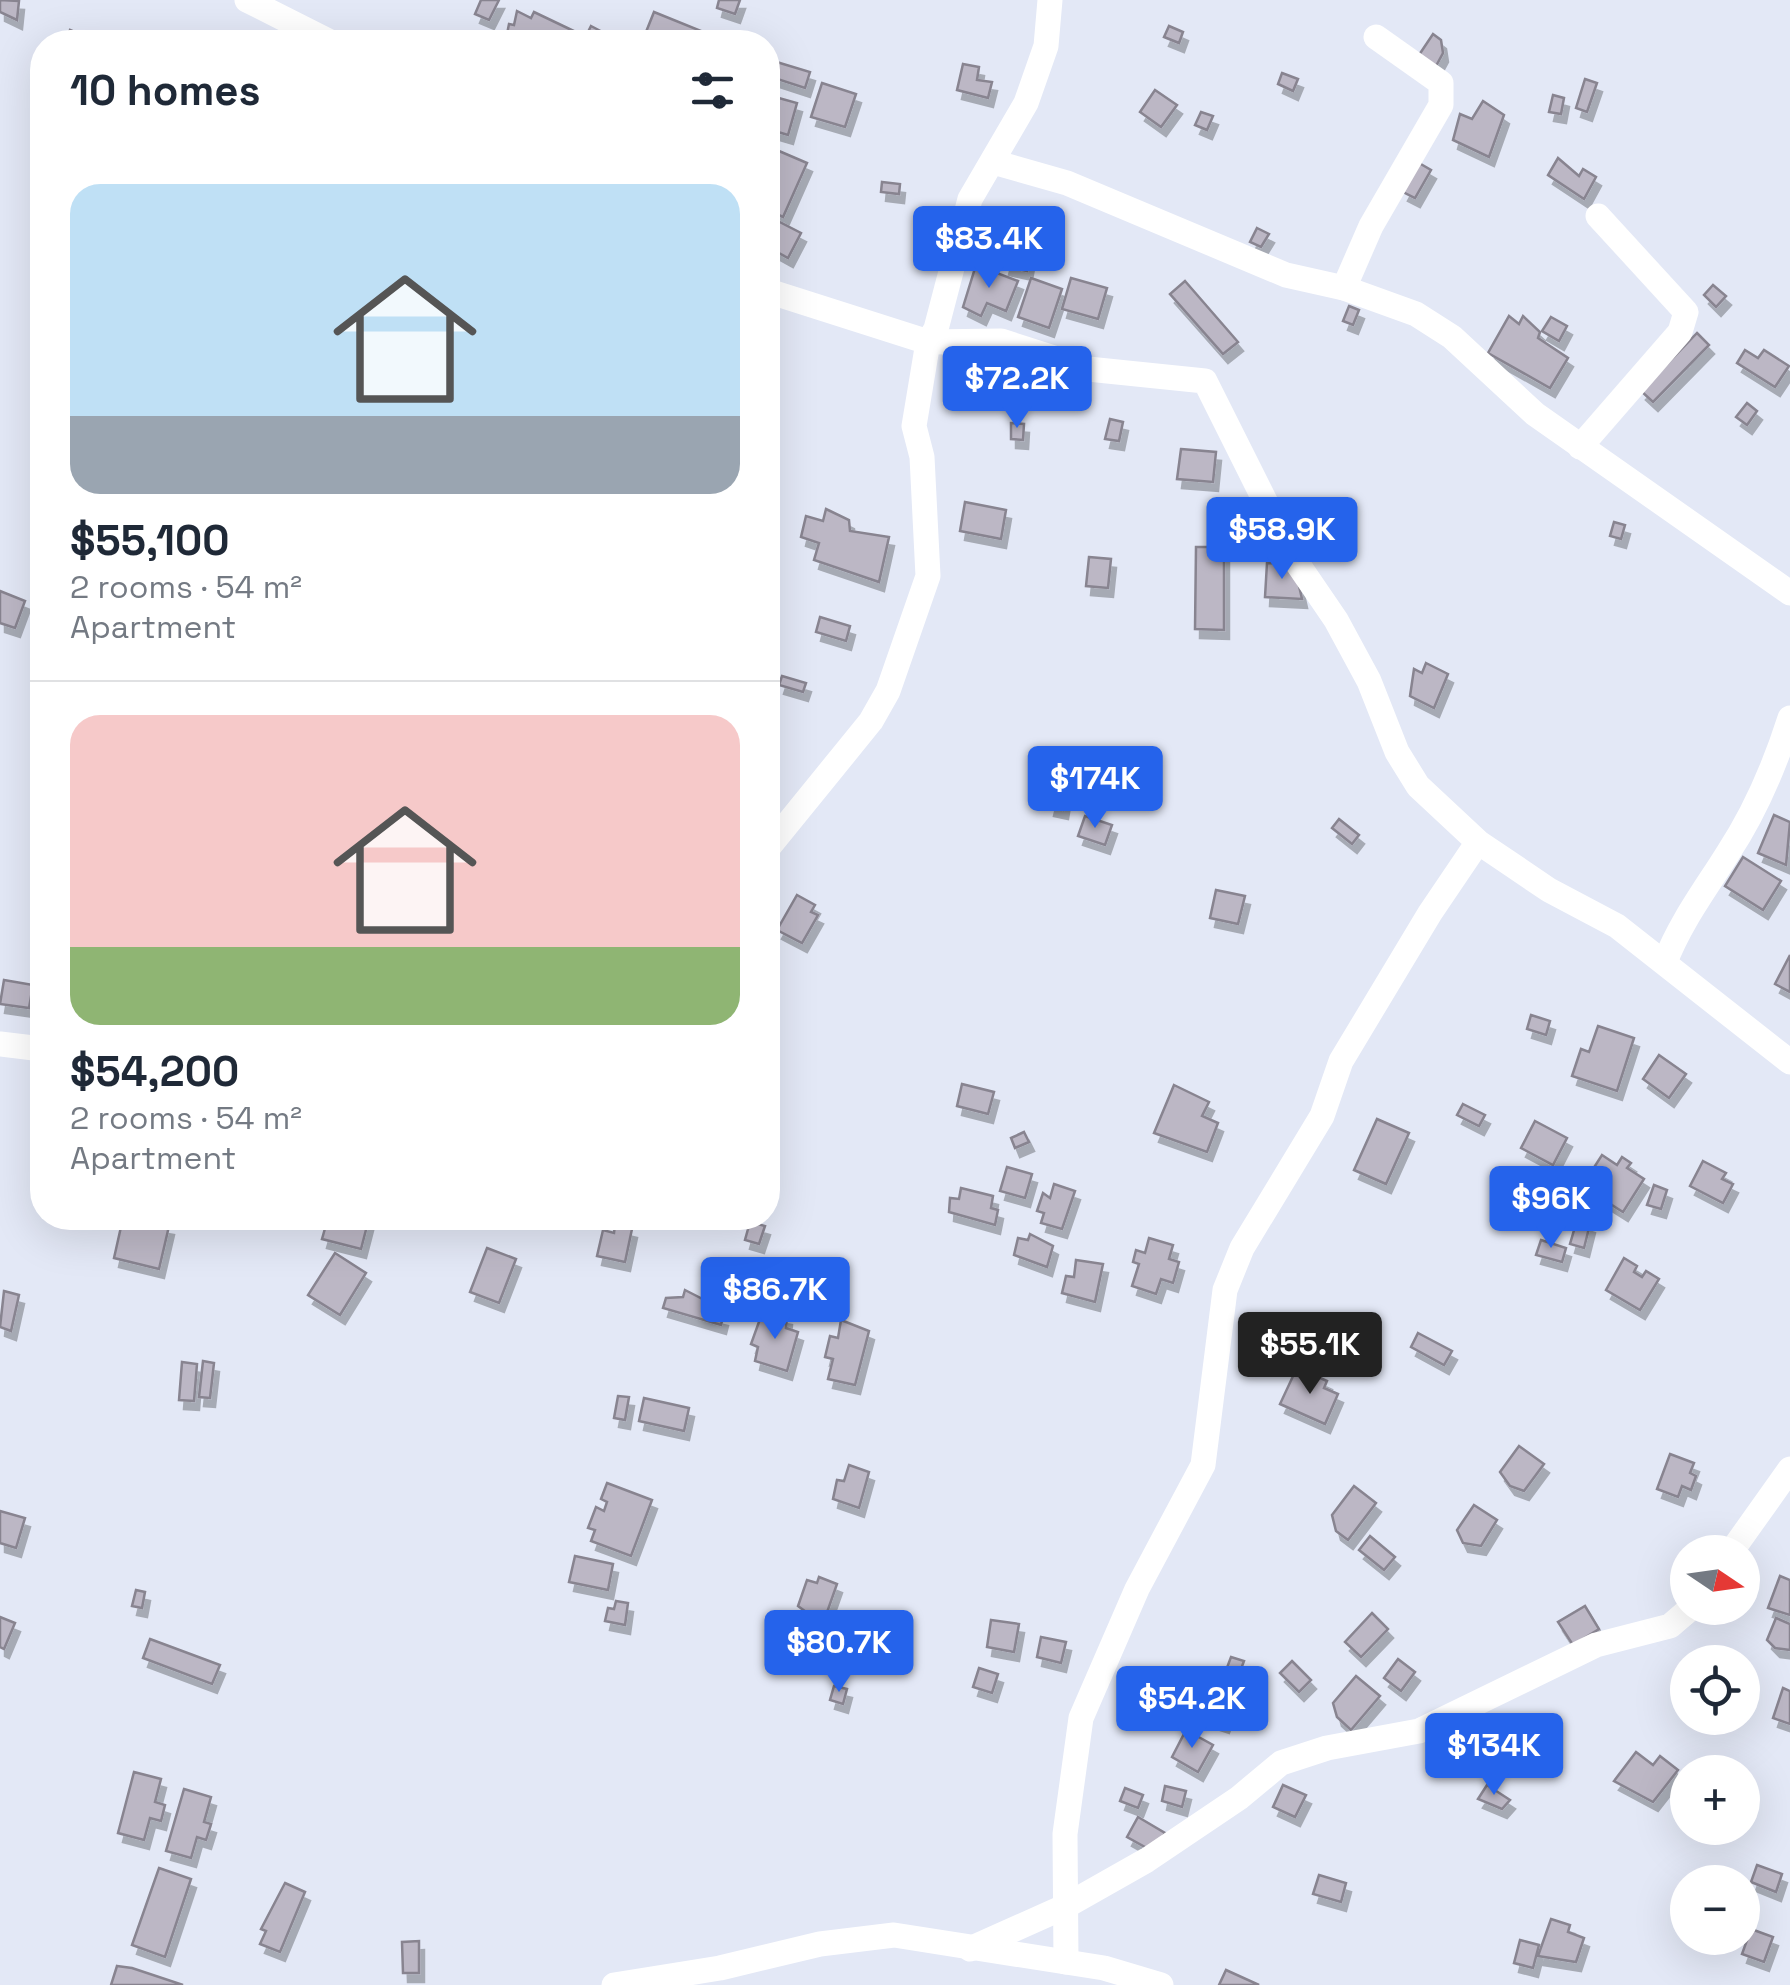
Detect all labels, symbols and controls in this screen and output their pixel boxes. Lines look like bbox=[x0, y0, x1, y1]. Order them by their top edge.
icon: filters bbox=[685, 63, 740, 118]
text: 10 homes bbox=[70, 64, 261, 117]
pin: $83.4K bbox=[908, 206, 1070, 291]
text: $83.4K bbox=[935, 218, 1043, 258]
icon: home bbox=[315, 249, 495, 429]
pin: $72.2K bbox=[936, 346, 1098, 431]
text: $72.2K bbox=[965, 358, 1069, 398]
pin: $58.9K bbox=[1201, 497, 1363, 582]
text: $58.9K bbox=[1228, 509, 1336, 549]
text: $55,100 bbox=[70, 514, 229, 567]
text: 2 rooms · 54 m² bbox=[70, 567, 302, 607]
text: Apartment bbox=[70, 607, 236, 647]
pin: $174K bbox=[1025, 746, 1165, 831]
text: $174K bbox=[1050, 758, 1140, 798]
icon: home bbox=[315, 780, 495, 960]
text: $54,200 bbox=[70, 1045, 239, 1098]
text: 2 rooms · 54 m² bbox=[70, 1098, 302, 1138]
text: Apartment bbox=[70, 1138, 236, 1178]
pin: $96K bbox=[1492, 1166, 1610, 1251]
text: $96K bbox=[1512, 1178, 1590, 1218]
pin: $86.7K bbox=[694, 1257, 856, 1342]
text: $86.7K bbox=[723, 1269, 827, 1309]
pin: $55.1K bbox=[1229, 1312, 1391, 1397]
text: $55.1K bbox=[1260, 1324, 1360, 1364]
north arrow bbox=[1670, 1535, 1760, 1625]
map controls bbox=[1670, 1535, 1760, 1955]
pin: $80.7K bbox=[758, 1610, 920, 1695]
text: $80.7K bbox=[786, 1622, 892, 1662]
button: locate bbox=[1670, 1645, 1760, 1735]
pin: $54.2K bbox=[1111, 1666, 1273, 1751]
text: $54.2K bbox=[1138, 1678, 1246, 1718]
pin: $134K bbox=[1424, 1713, 1564, 1798]
text: $134K bbox=[1447, 1725, 1541, 1765]
button: + bbox=[1670, 1755, 1760, 1845]
button: − bbox=[1670, 1865, 1760, 1955]

